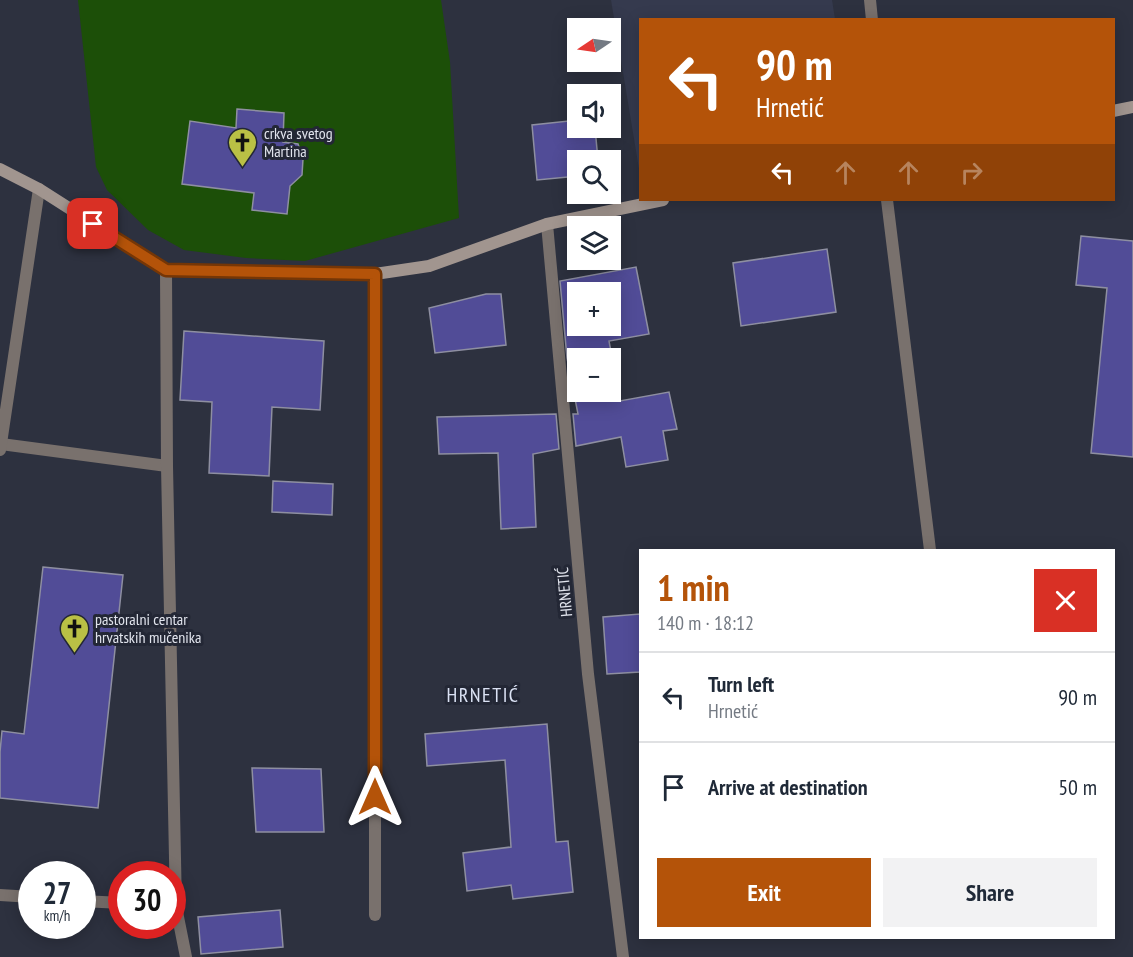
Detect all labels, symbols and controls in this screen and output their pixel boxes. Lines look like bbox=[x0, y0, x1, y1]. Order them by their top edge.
north arrow bbox=[567, 18, 621, 72]
map controls bbox=[567, 18, 621, 402]
text: 90 m bbox=[756, 37, 833, 92]
icon: left bbox=[657, 42, 735, 120]
button: sound bbox=[567, 84, 621, 138]
text: Hrnetić bbox=[756, 90, 824, 124]
place label: crkva svetog Martina bbox=[264, 123, 333, 161]
church icon: crkva svetog Martina bbox=[227, 126, 259, 168]
button: search bbox=[567, 150, 621, 204]
icon: left bbox=[766, 156, 799, 189]
icon: ahead bbox=[829, 156, 862, 189]
icon: ahead bbox=[892, 156, 925, 189]
icon: right bbox=[955, 156, 988, 189]
pin bbox=[67, 198, 118, 249]
icon: arrive bbox=[76, 207, 109, 240]
button: layers bbox=[567, 216, 621, 270]
button: + bbox=[567, 282, 621, 336]
button: − bbox=[567, 348, 621, 402]
text: 1 min bbox=[657, 564, 730, 611]
street label: HRNETIĆ bbox=[552, 566, 576, 618]
button: close bbox=[1034, 569, 1097, 632]
place label: pastoralni centar hrvatskih mučenika bbox=[95, 609, 201, 647]
text: 140 m · 18:12 bbox=[657, 610, 754, 636]
church icon: pastoralni centar hrvatskih mučenika bbox=[58, 612, 90, 654]
text: Turn left bbox=[708, 670, 774, 698]
icon: left bbox=[657, 681, 690, 714]
district label: HRNETIĆ bbox=[447, 682, 519, 708]
text: 90 m bbox=[1058, 683, 1097, 711]
text: Hrnetić bbox=[708, 698, 758, 724]
position arrow bbox=[343, 765, 407, 829]
icon: arrive bbox=[657, 771, 690, 804]
text: Arrive at destination bbox=[708, 773, 868, 801]
text: 50 m bbox=[1058, 773, 1097, 801]
button: Exit bbox=[657, 858, 871, 927]
button: Share bbox=[883, 858, 1097, 927]
speed limit sign: 30 bbox=[108, 861, 186, 939]
text: 27 bbox=[43, 873, 71, 912]
text: km/h bbox=[44, 906, 70, 925]

